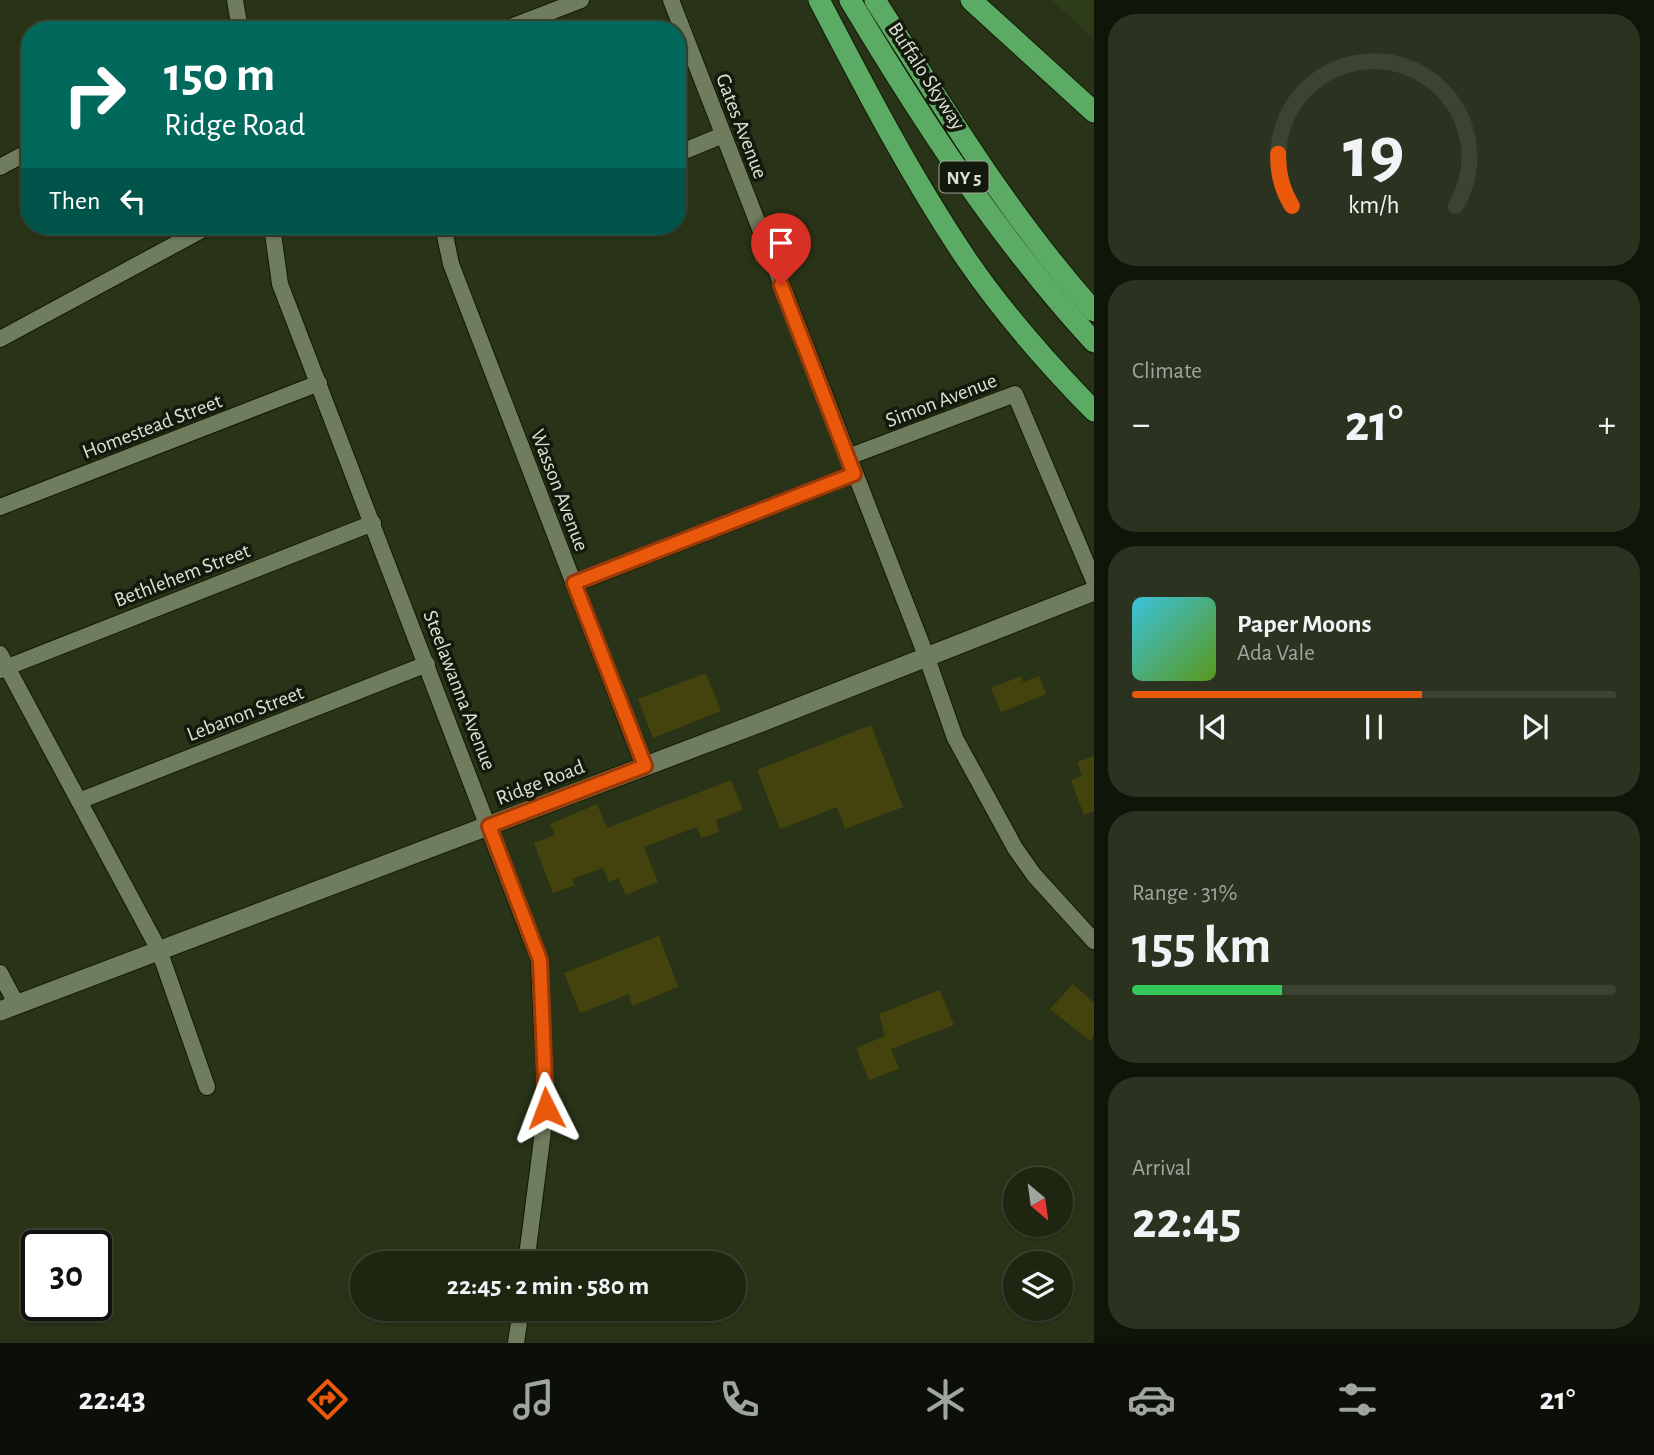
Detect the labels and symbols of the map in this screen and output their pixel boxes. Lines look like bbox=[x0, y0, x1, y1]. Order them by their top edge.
street label: Buffalo Skyway bbox=[884, 19, 969, 134]
street label: Gates Avenue bbox=[712, 71, 771, 182]
road number: NY 5 bbox=[940, 162, 988, 192]
pin bbox=[751, 213, 811, 285]
street label: Simon Avenue bbox=[883, 370, 1000, 431]
street label: Homestead Street bbox=[79, 390, 225, 463]
street label: Wasson Avenue bbox=[527, 426, 592, 554]
street label: Bethlehem Street bbox=[111, 540, 253, 611]
street label: Steelawanna Avenue bbox=[419, 607, 500, 773]
street label: Lebanon Street bbox=[184, 682, 307, 745]
street label: Ridge Road bbox=[493, 756, 587, 809]
position arrow bbox=[509, 1071, 583, 1145]
north arrow bbox=[1003, 1167, 1073, 1237]
speed limit sign: 30 bbox=[21, 1230, 112, 1321]

